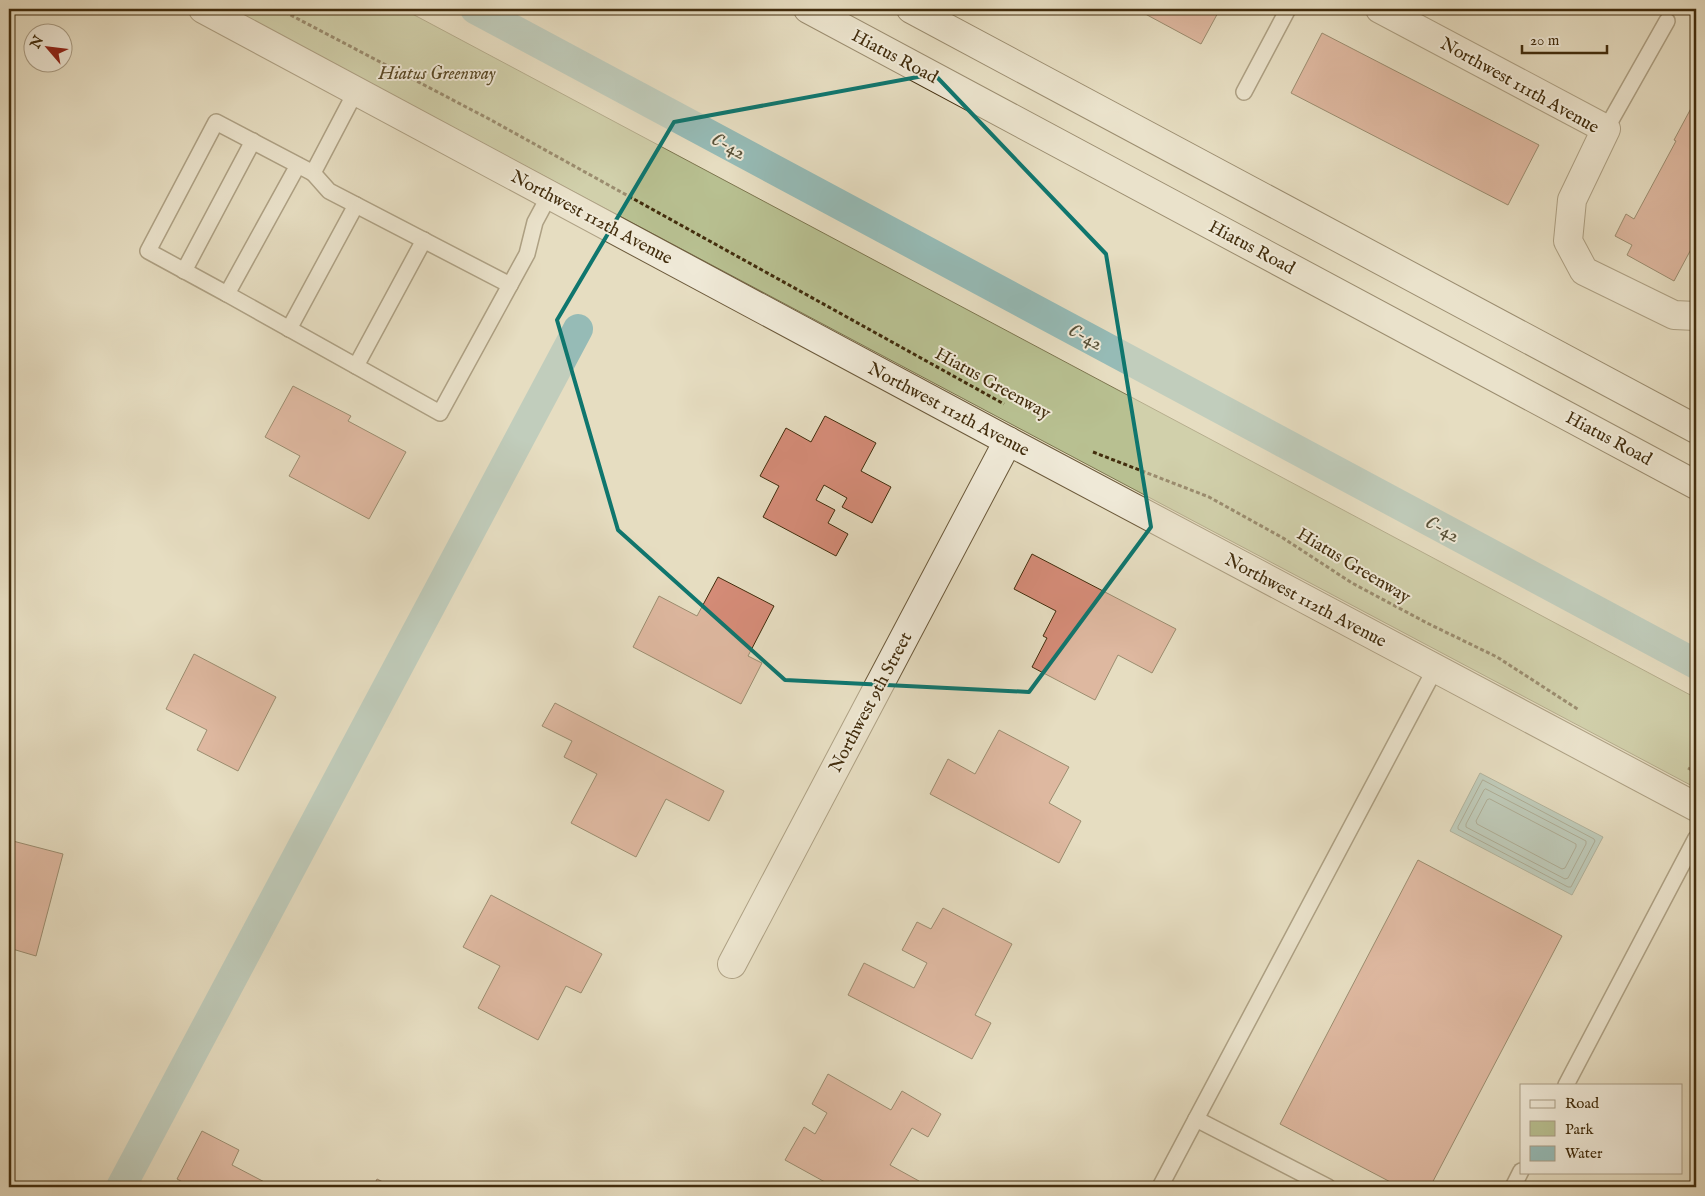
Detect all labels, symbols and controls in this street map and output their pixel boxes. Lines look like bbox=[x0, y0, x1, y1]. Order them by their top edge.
north arrow bbox=[22, 22, 72, 72]
scale bar bbox=[1522, 22, 1608, 54]
street label: Hiatus Road bbox=[847, 25, 942, 90]
text: 20 m bbox=[1530, 31, 1560, 50]
text: N bbox=[26, 33, 48, 53]
street label: Northwest 111th Avenue bbox=[1436, 33, 1603, 140]
park label: Hiatus Greenway bbox=[378, 63, 496, 86]
water label: C-42 bbox=[707, 128, 750, 166]
street label: Northwest 112th Avenue bbox=[507, 166, 676, 271]
street label: Hiatus Road bbox=[1204, 216, 1299, 281]
water label: C-42 bbox=[1064, 319, 1107, 357]
street label: Hiatus Greenway bbox=[930, 343, 1054, 426]
street label: Northwest 112th Avenue bbox=[864, 358, 1033, 463]
street label: Hiatus Road bbox=[1561, 407, 1656, 472]
water label: C-42 bbox=[1421, 511, 1464, 549]
street label: Hiatus Greenway bbox=[1292, 523, 1415, 609]
street label: Northwest 112th Avenue bbox=[1221, 549, 1390, 654]
street label: Northwest 9th Street bbox=[825, 629, 918, 777]
legend bbox=[1520, 1084, 1682, 1174]
text: Road bbox=[1565, 1094, 1600, 1113]
text: Park bbox=[1565, 1120, 1595, 1139]
text: Water bbox=[1565, 1144, 1603, 1163]

